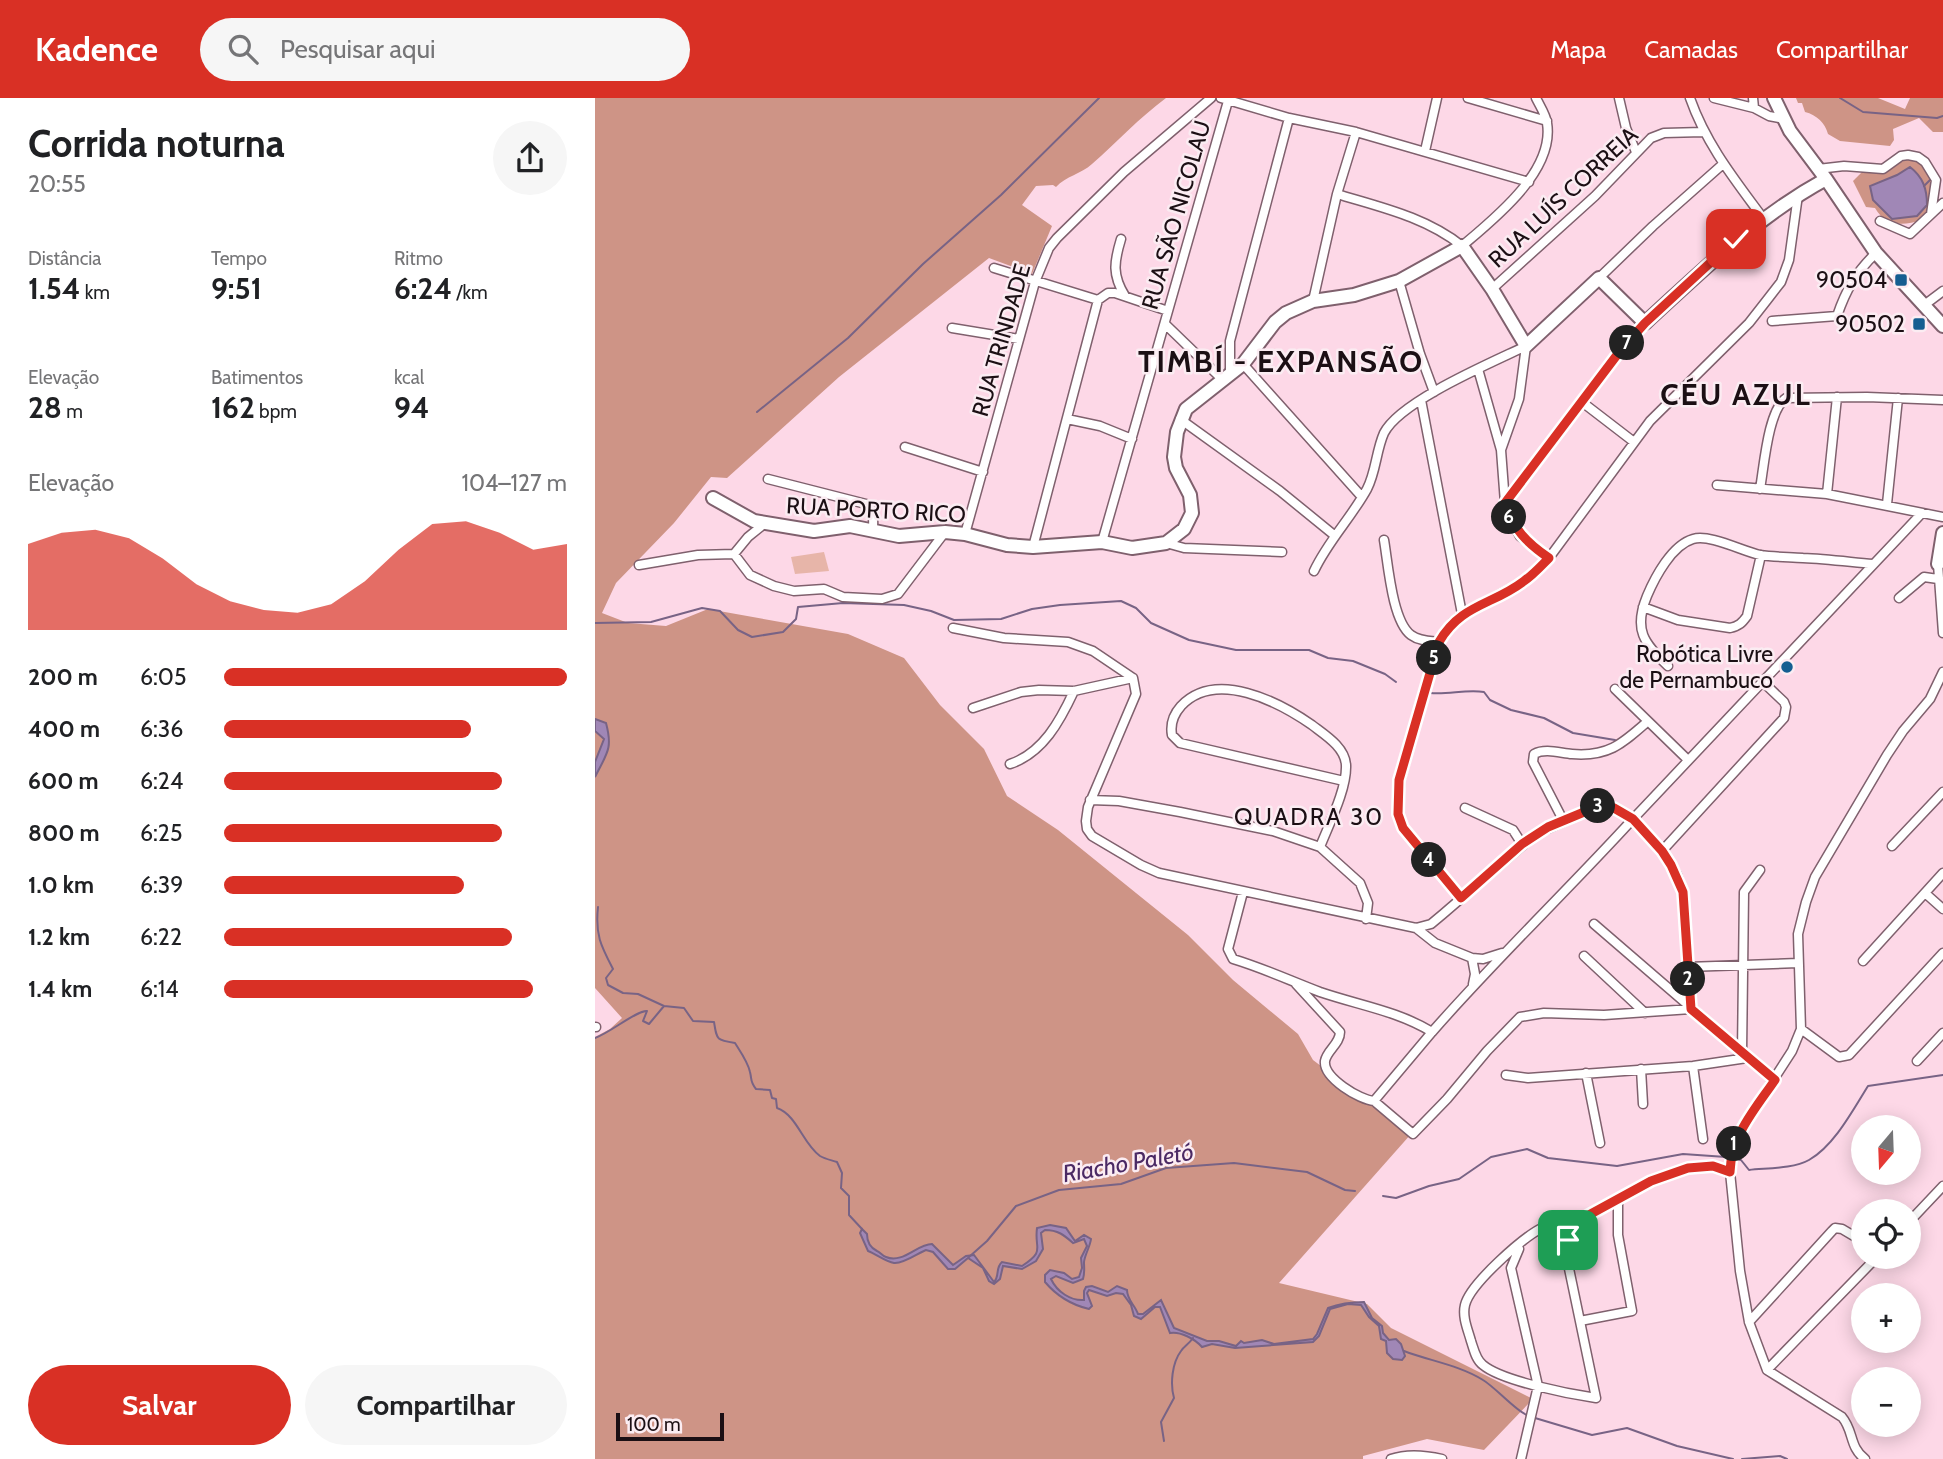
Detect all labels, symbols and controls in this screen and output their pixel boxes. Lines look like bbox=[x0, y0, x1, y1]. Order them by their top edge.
search box bbox=[200, 18, 690, 81]
text: Kadence bbox=[35, 29, 158, 69]
icon: search bbox=[224, 30, 262, 68]
text: Pesquisar aqui bbox=[280, 33, 436, 65]
text: Mapa bbox=[1550, 35, 1606, 64]
text: Camadas bbox=[1644, 35, 1738, 64]
text: Compartilhar bbox=[1776, 35, 1908, 64]
street label: RUA SÃO NICOLAU bbox=[1136, 117, 1216, 313]
text: Corrida noturna bbox=[28, 120, 285, 167]
street label: RUA LUÍS CORREIA bbox=[1482, 120, 1643, 273]
button: share bbox=[493, 121, 567, 195]
text: 20:55 bbox=[28, 170, 86, 198]
pin bbox=[1706, 209, 1766, 269]
icon: check bbox=[1717, 220, 1755, 258]
text: Distância bbox=[28, 247, 102, 270]
text: Tempo bbox=[211, 247, 267, 270]
text: Ritmo bbox=[394, 247, 443, 270]
street label: RUA TRINDADE bbox=[966, 260, 1036, 420]
place label: 90504 bbox=[1816, 266, 1887, 294]
text: 1.54 bbox=[28, 270, 80, 307]
text: 9:51 bbox=[211, 270, 262, 307]
text: 6:24 bbox=[394, 270, 452, 307]
marker: 90504 bbox=[1893, 272, 1909, 288]
text: km bbox=[80, 281, 110, 304]
text: /km bbox=[452, 281, 488, 304]
place label: 90502 bbox=[1835, 310, 1905, 338]
marker: 90502 bbox=[1911, 316, 1927, 332]
pin: 7 bbox=[1609, 326, 1645, 360]
text: 7 bbox=[1622, 331, 1631, 354]
district label: TIMBÍ - EXPANSÃO bbox=[1138, 343, 1424, 380]
text: Elevação bbox=[28, 366, 99, 389]
text: Batimentos bbox=[211, 366, 303, 389]
text: kcal bbox=[394, 366, 424, 389]
district label: CÉU AZUL bbox=[1660, 376, 1812, 413]
text: 28 bbox=[28, 389, 62, 426]
text: 162 bbox=[211, 389, 255, 426]
text: 94 bbox=[394, 389, 430, 426]
text: m bbox=[62, 400, 83, 423]
text: bpm bbox=[255, 400, 297, 423]
text: Elevação bbox=[28, 469, 114, 497]
text: 104–127 m bbox=[462, 469, 567, 497]
street label: RUA PORTO RICO bbox=[785, 491, 967, 529]
pin: 6 bbox=[1492, 500, 1527, 534]
text: 6 bbox=[1503, 505, 1514, 528]
pin: 5 bbox=[1417, 640, 1451, 676]
place label: Robótica Livre de Pernambuco bbox=[1620, 640, 1773, 694]
text: 5 bbox=[1428, 646, 1439, 669]
marker: Robótica Livre de Pernambuco bbox=[1779, 659, 1795, 675]
text: 200 m bbox=[28, 663, 98, 691]
text: 6:05 bbox=[140, 663, 186, 691]
text: 400 m bbox=[28, 715, 100, 743]
text: 6:36 bbox=[140, 715, 183, 743]
text: 600 m bbox=[28, 767, 99, 795]
text: 6:24 bbox=[140, 767, 183, 795]
pin: 3 bbox=[1581, 788, 1615, 824]
text: 3 bbox=[1592, 794, 1603, 817]
district label: QUADRA 30 bbox=[1234, 802, 1384, 831]
text: 800 m bbox=[28, 819, 100, 847]
text: 6:25 bbox=[140, 819, 182, 847]
pin: 4 bbox=[1411, 842, 1447, 878]
text: 4 bbox=[1423, 848, 1434, 871]
text: 1.0 km bbox=[28, 871, 94, 899]
text: 6:39 bbox=[140, 871, 183, 899]
text: 1.2 km bbox=[28, 923, 90, 951]
text: 6:22 bbox=[140, 923, 182, 951]
pin: 2 bbox=[1671, 962, 1705, 996]
text: 2 bbox=[1682, 967, 1693, 990]
text: 1.4 km bbox=[28, 975, 92, 1003]
text: 6:14 bbox=[140, 975, 179, 1003]
north arrow bbox=[1851, 1115, 1921, 1185]
map controls bbox=[1851, 1115, 1921, 1437]
pin: 1 bbox=[1717, 1126, 1751, 1162]
text: 1 bbox=[1730, 1132, 1737, 1155]
water label: Riacho Paletó bbox=[1060, 1137, 1196, 1188]
button: locate bbox=[1851, 1199, 1921, 1269]
pin bbox=[1538, 1210, 1598, 1270]
icon: arrive bbox=[1549, 1221, 1587, 1259]
button: + bbox=[1851, 1283, 1921, 1353]
button: Salvar bbox=[28, 1365, 291, 1445]
button: Compartilhar bbox=[305, 1365, 567, 1445]
button: − bbox=[1851, 1367, 1921, 1437]
scale bar bbox=[616, 1410, 725, 1442]
text: 100 m bbox=[627, 1413, 681, 1436]

